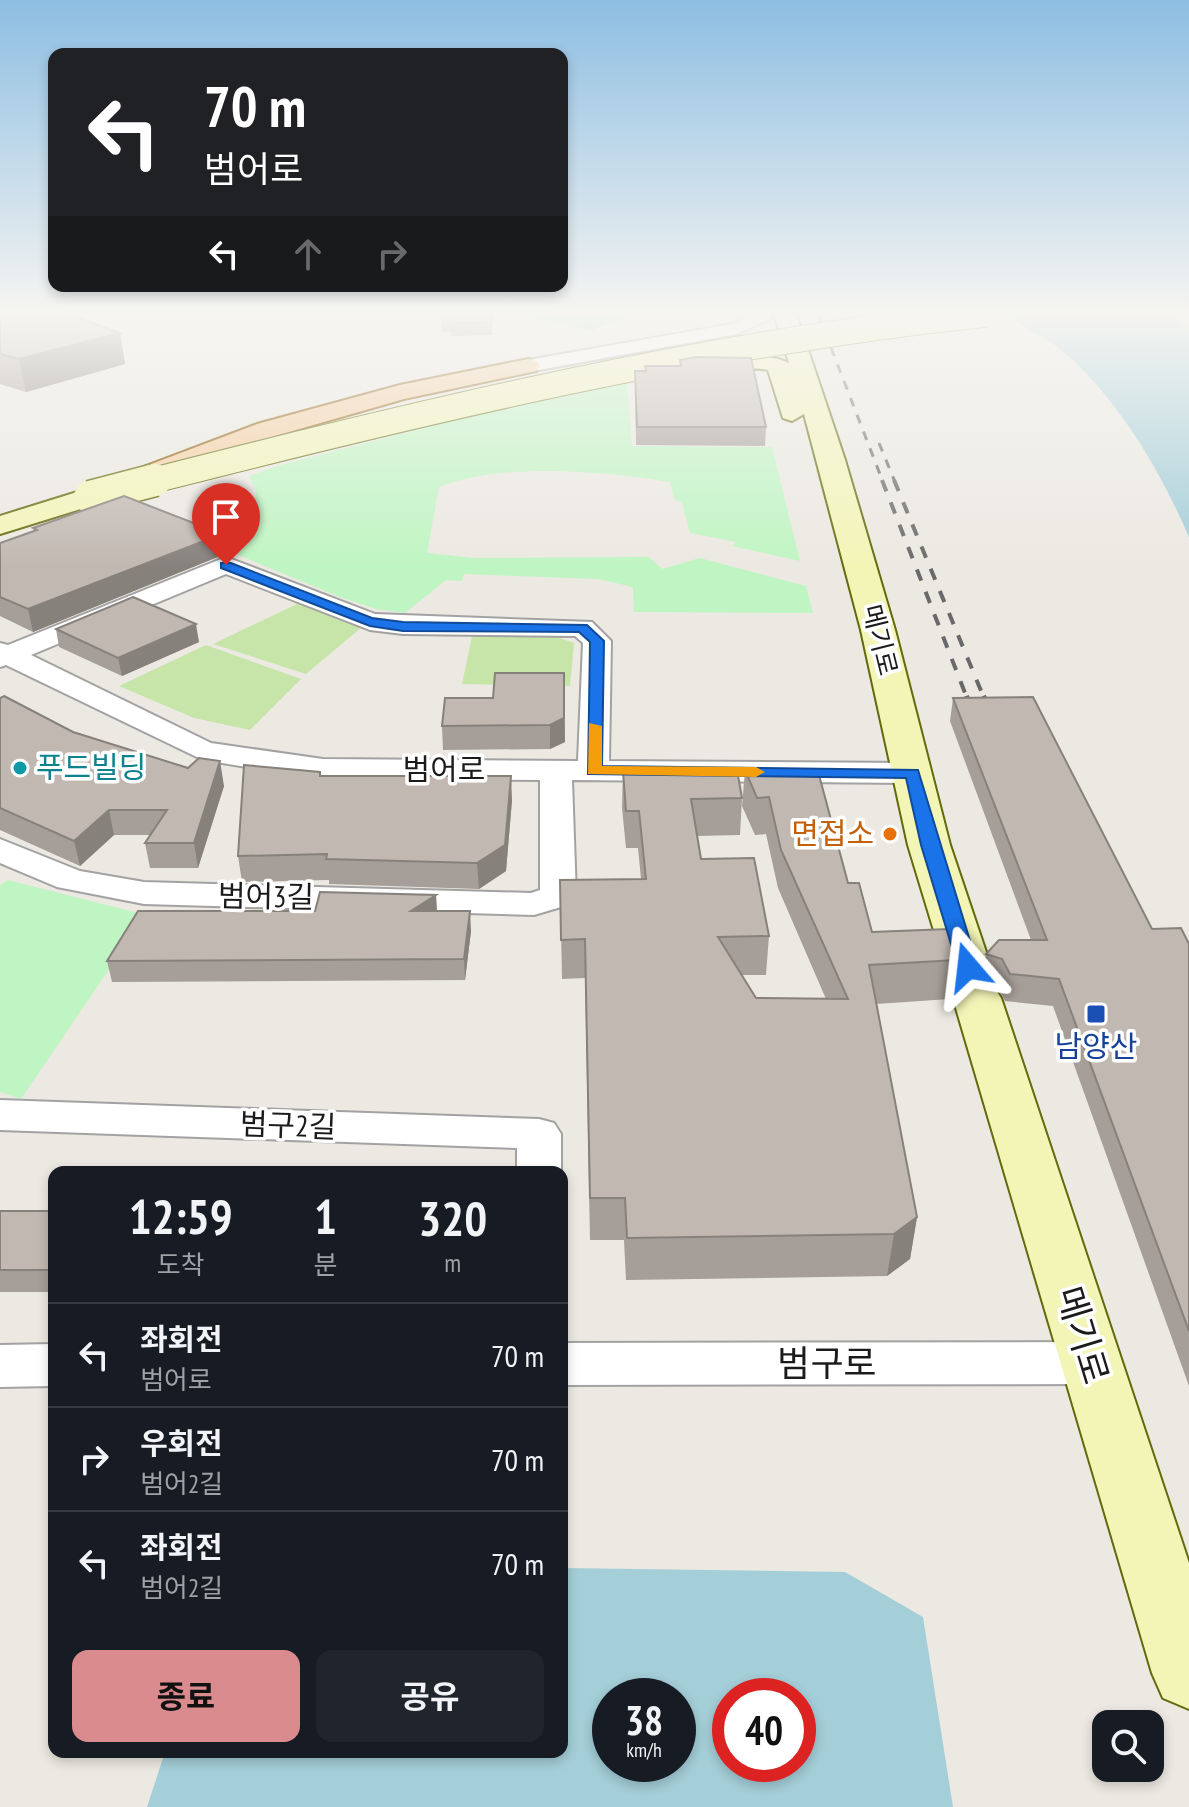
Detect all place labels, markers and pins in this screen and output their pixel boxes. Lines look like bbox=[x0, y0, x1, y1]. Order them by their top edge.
pin bbox=[192, 483, 260, 565]
place label: 푸드빌딩 bbox=[36, 747, 146, 786]
marker: 푸드빌딩 bbox=[11, 759, 29, 777]
place label: 면접소 bbox=[791, 813, 874, 852]
marker: 면접소 bbox=[881, 825, 899, 843]
marker: 남양산 bbox=[1085, 1003, 1107, 1025]
place label: 남양산 bbox=[1055, 1026, 1137, 1065]

